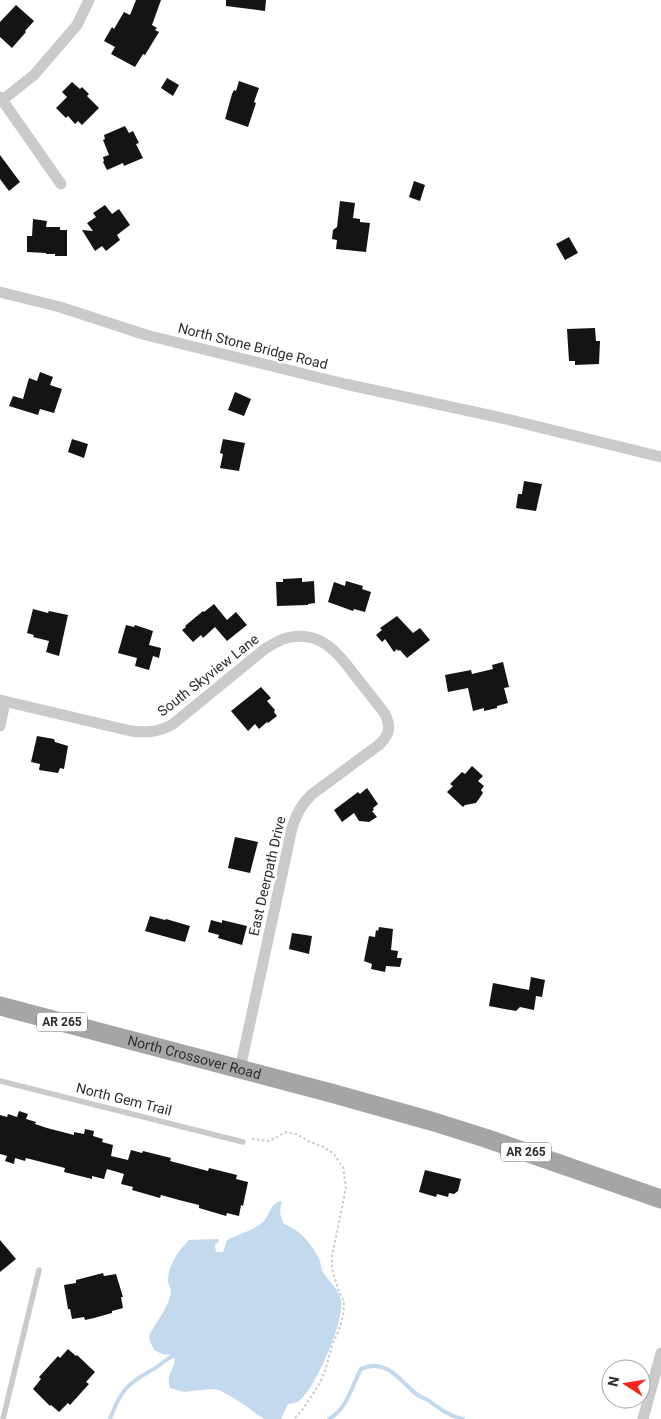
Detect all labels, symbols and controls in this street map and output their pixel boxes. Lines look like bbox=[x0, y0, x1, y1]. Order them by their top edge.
street label: North Stone Bridge Road bbox=[176, 320, 330, 372]
street label: South Skyview Lane bbox=[154, 631, 262, 719]
street label: East Deerpath Drive bbox=[245, 815, 289, 937]
road number: AR 265 bbox=[37, 1012, 87, 1032]
street label: North Crossover Road bbox=[126, 1032, 263, 1082]
street label: North Gem Trail bbox=[75, 1079, 173, 1119]
road number: AR 265 bbox=[501, 1142, 551, 1162]
north arrow bbox=[601, 1359, 651, 1409]
text: N bbox=[604, 1375, 622, 1388]

